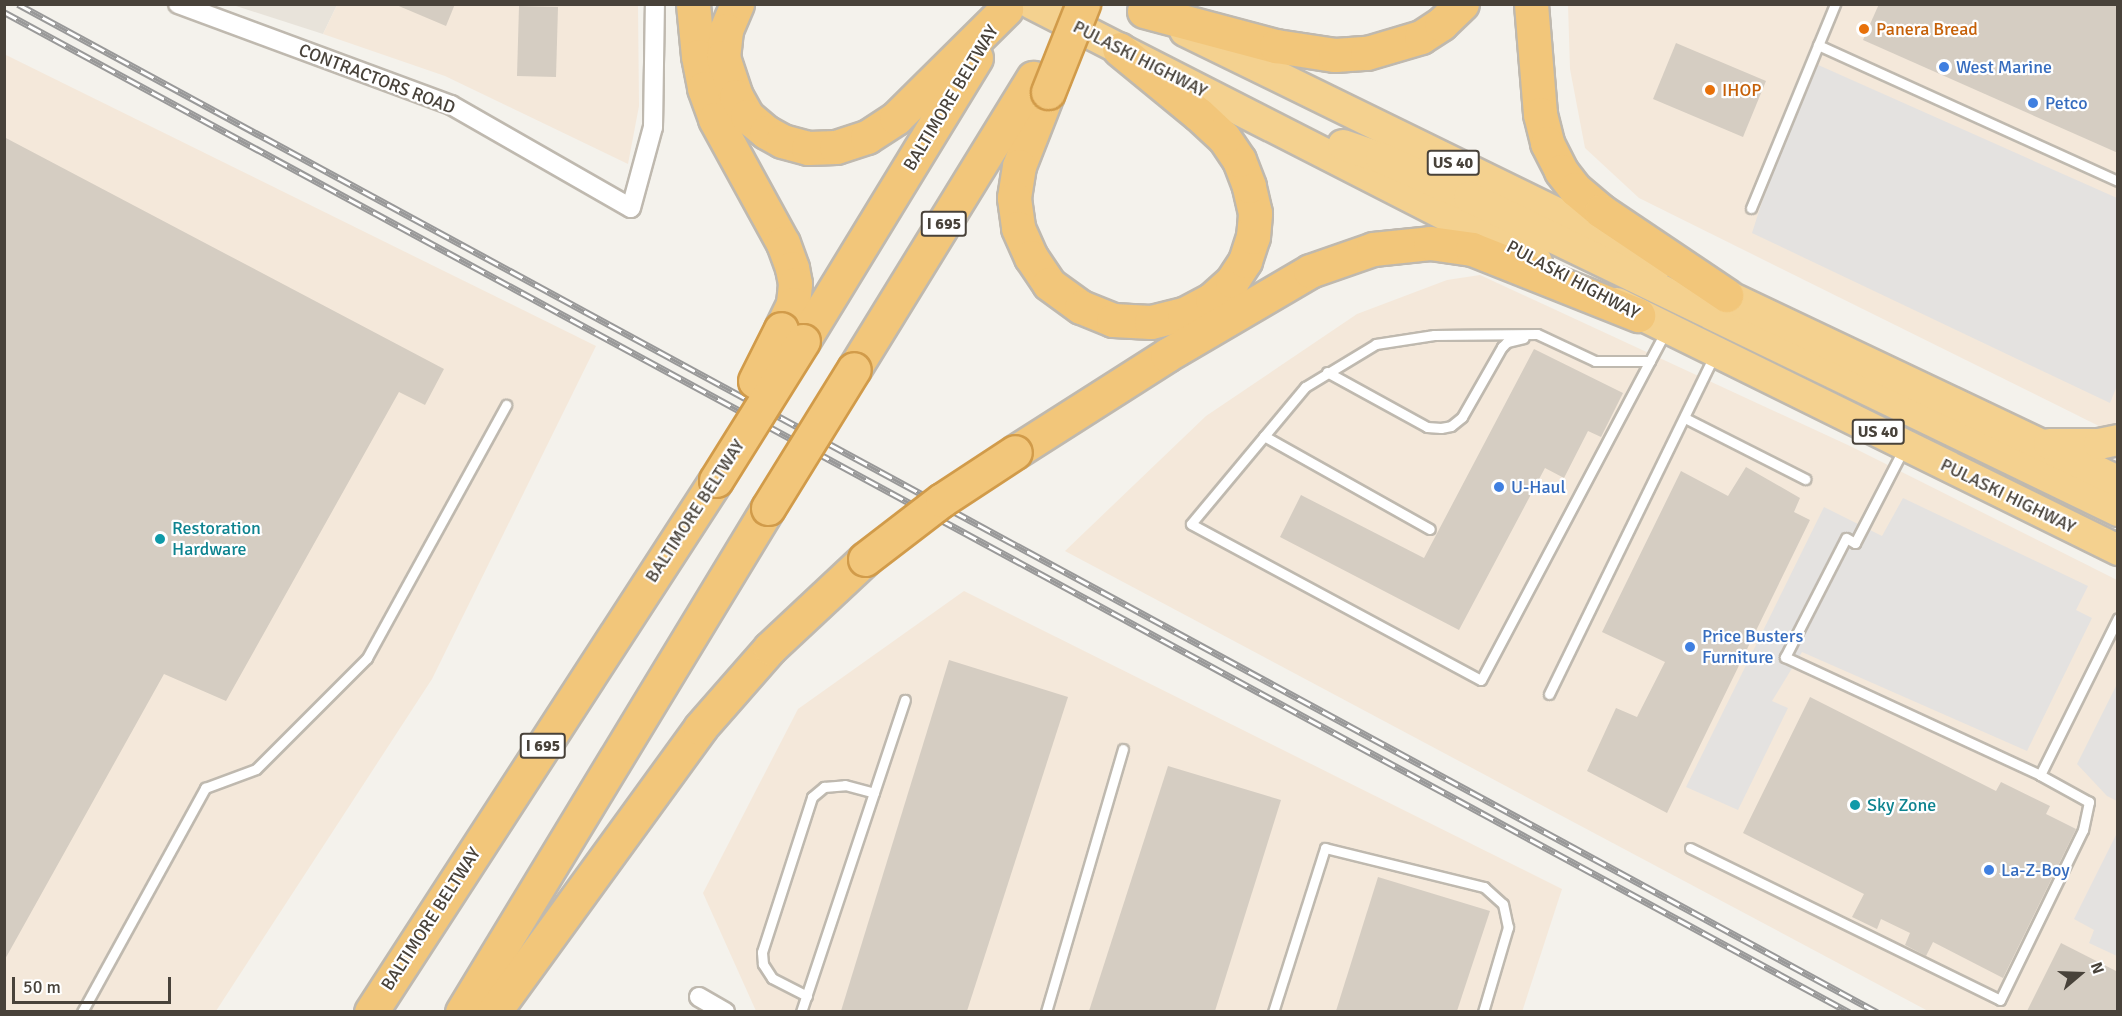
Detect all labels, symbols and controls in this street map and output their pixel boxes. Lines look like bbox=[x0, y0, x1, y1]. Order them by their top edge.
street label: PULASKI HIGHWAY bbox=[1069, 16, 1211, 102]
place label: Panera Bread bbox=[1876, 18, 1978, 40]
street label: BALTIMORE BELTWAY bbox=[899, 21, 1003, 175]
marker: Panera Bread bbox=[1857, 22, 1871, 36]
street label: CONTRACTORS ROAD bbox=[296, 39, 458, 119]
place label: West Marine bbox=[1956, 56, 2052, 78]
marker: West Marine bbox=[1937, 60, 1951, 74]
place label: IHOP bbox=[1722, 79, 1761, 101]
marker: IHOP bbox=[1703, 83, 1717, 97]
place label: Petco bbox=[2045, 92, 2088, 114]
marker: Petco bbox=[2026, 96, 2040, 110]
road number: US 40 bbox=[1426, 150, 1480, 176]
road number: I 695 bbox=[920, 211, 968, 237]
street label: PULASKI HIGHWAY bbox=[1503, 236, 1643, 324]
road number: US 40 bbox=[1851, 419, 1905, 445]
street label: BALTIMORE BELTWAY bbox=[641, 435, 749, 587]
street label: PULASKI HIGHWAY bbox=[1937, 454, 2079, 538]
place label: U-Haul bbox=[1511, 476, 1566, 498]
marker: U-Haul bbox=[1492, 480, 1506, 494]
place label: Restoration Hardware bbox=[172, 518, 261, 560]
marker: Restoration Hardware bbox=[153, 532, 167, 546]
place label: Price Busters Furniture bbox=[1702, 626, 1803, 668]
marker: Price Busters Furniture bbox=[1683, 640, 1697, 654]
road number: I 695 bbox=[519, 733, 567, 759]
place label: Sky Zone bbox=[1867, 794, 1936, 816]
marker: Sky Zone bbox=[1848, 798, 1862, 812]
street label: BALTIMORE BELTWAY bbox=[377, 843, 485, 995]
place label: La-Z-Boy bbox=[2001, 859, 2070, 881]
marker: La-Z-Boy bbox=[1982, 863, 1996, 877]
north arrow bbox=[2050, 944, 2110, 1004]
text: N bbox=[2086, 960, 2108, 977]
scale bar bbox=[15, 965, 174, 1003]
text: 50 m bbox=[23, 976, 61, 998]

